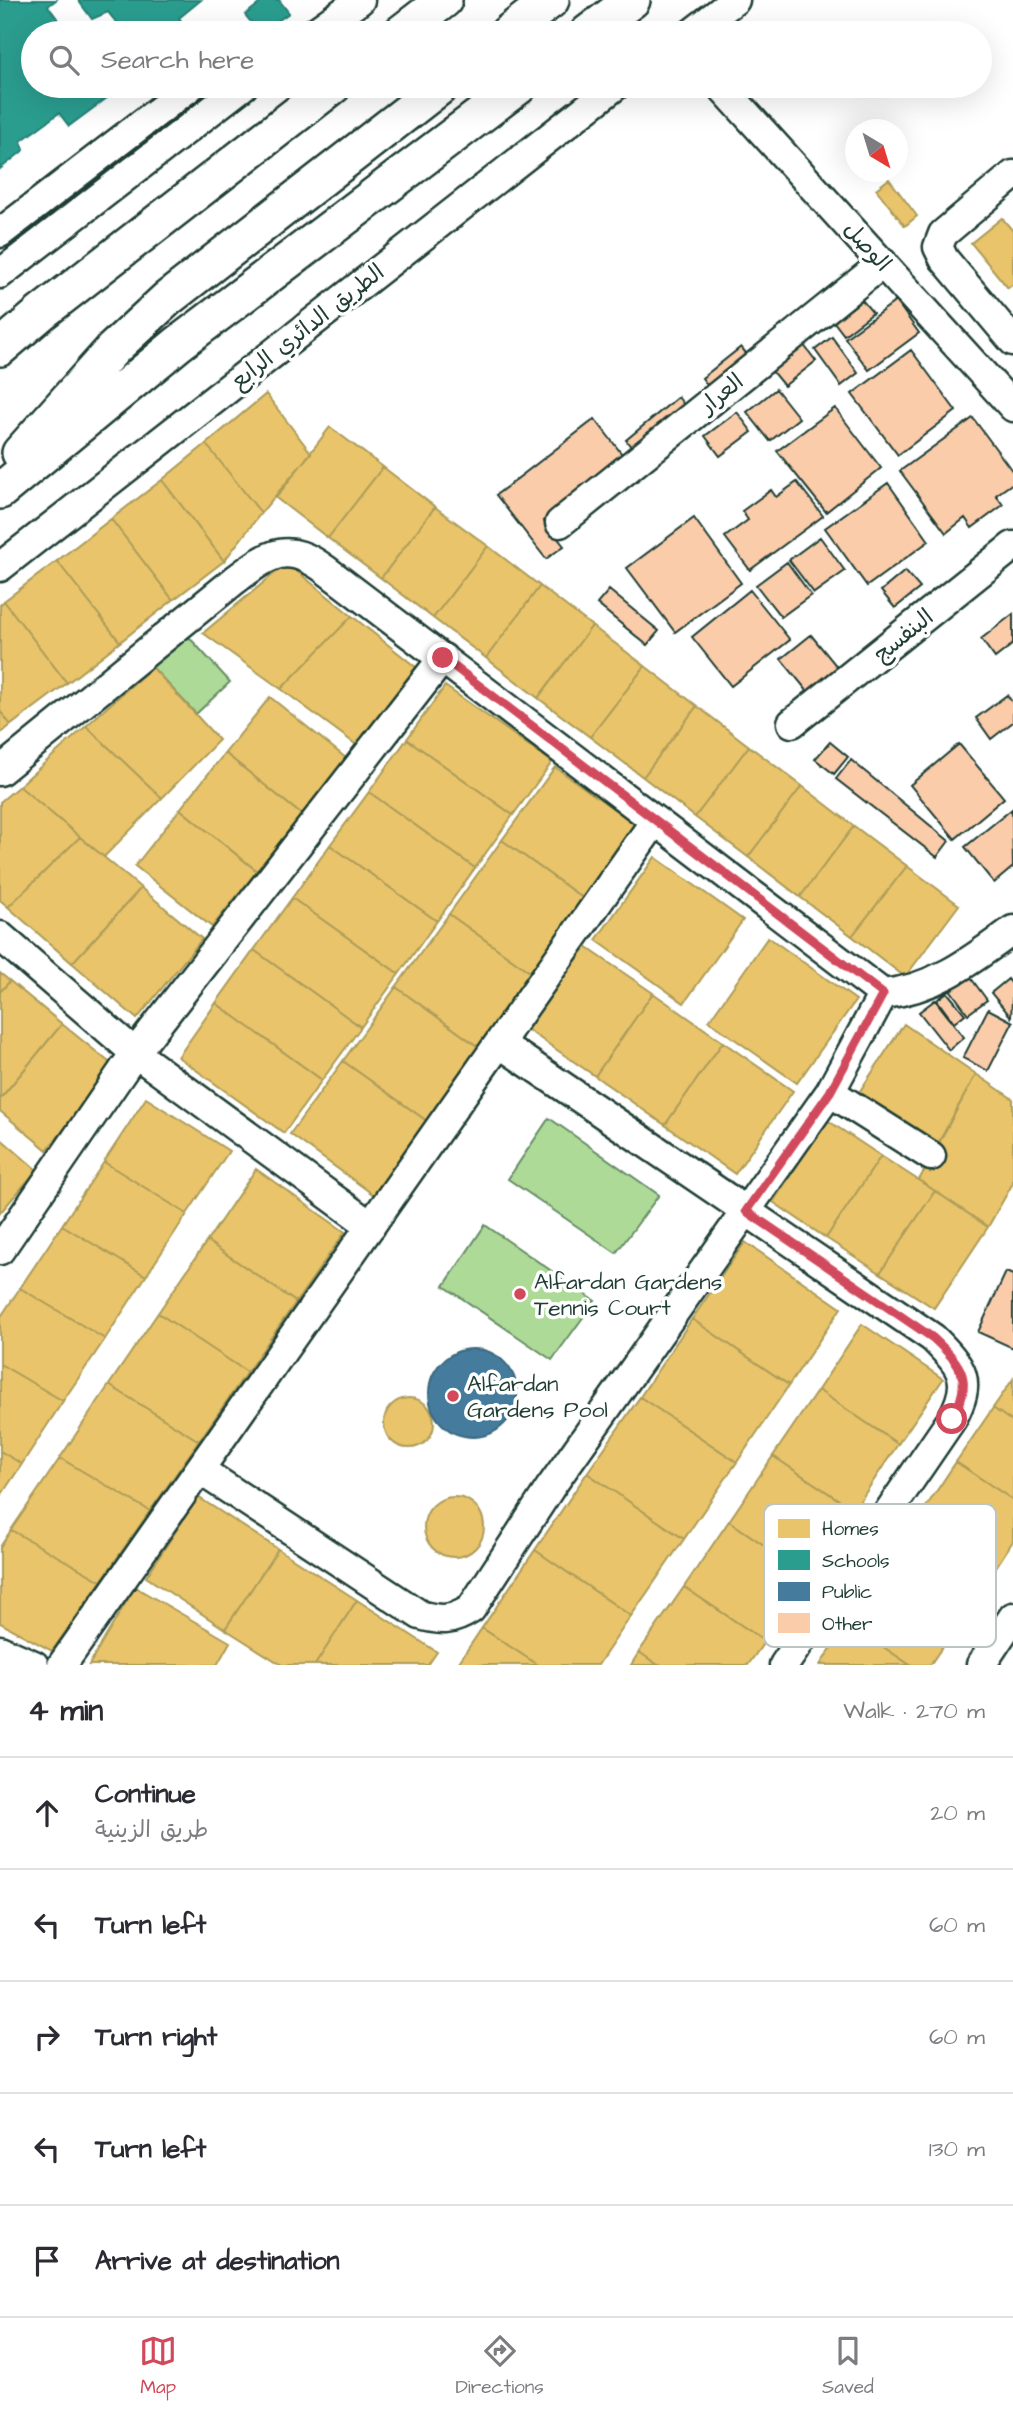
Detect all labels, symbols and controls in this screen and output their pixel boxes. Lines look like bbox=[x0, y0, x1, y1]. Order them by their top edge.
search box bbox=[21, 21, 992, 98]
icon: search bbox=[45, 41, 83, 79]
text: Search here bbox=[101, 42, 254, 78]
north arrow bbox=[845, 119, 908, 182]
street label: الوصل bbox=[836, 214, 899, 279]
street label: الطريق الدائري الرابع bbox=[224, 257, 391, 397]
street label: العرار bbox=[691, 366, 751, 423]
street label: البنفسج bbox=[867, 602, 941, 670]
route end bbox=[427, 642, 458, 673]
place label: Alfardan Gardens Tennis Court bbox=[534, 1266, 722, 1324]
marker: Alfardan Gardens Tennis Court bbox=[512, 1286, 528, 1302]
place label: Alfardan Gardens Pool bbox=[467, 1368, 608, 1426]
marker: Alfardan Gardens Pool bbox=[445, 1388, 461, 1404]
route start bbox=[936, 1403, 967, 1434]
legend bbox=[764, 1504, 996, 1647]
text: Homes bbox=[822, 1516, 879, 1543]
text: Schools bbox=[822, 1548, 890, 1575]
text: Public bbox=[822, 1579, 872, 1606]
text: Other bbox=[822, 1611, 873, 1638]
text: 4 min bbox=[28, 1690, 103, 1732]
text: Walk · 270 m bbox=[843, 1695, 985, 1727]
text: Continue bbox=[95, 1776, 196, 1812]
icon: ahead bbox=[28, 1794, 66, 1832]
text: 20 m bbox=[930, 1797, 985, 1829]
text: طريق الزينية bbox=[95, 1814, 208, 1846]
icon: left bbox=[28, 1906, 66, 1944]
text: Turn left bbox=[95, 1907, 206, 1943]
text: 60 m bbox=[929, 1909, 985, 1941]
icon: right bbox=[28, 2018, 66, 2056]
text: Turn right bbox=[95, 2019, 217, 2055]
text: 60 m bbox=[929, 2021, 985, 2053]
icon: left bbox=[28, 2130, 66, 2168]
text: Turn left bbox=[95, 2131, 206, 2167]
text: 130 m bbox=[929, 2133, 985, 2165]
icon: arrive bbox=[28, 2242, 66, 2280]
text: Arrive at destination bbox=[95, 2243, 340, 2279]
tab: Map bbox=[139, 2332, 177, 2401]
tab: Directions bbox=[455, 2332, 544, 2401]
tab: Saved bbox=[822, 2332, 874, 2401]

